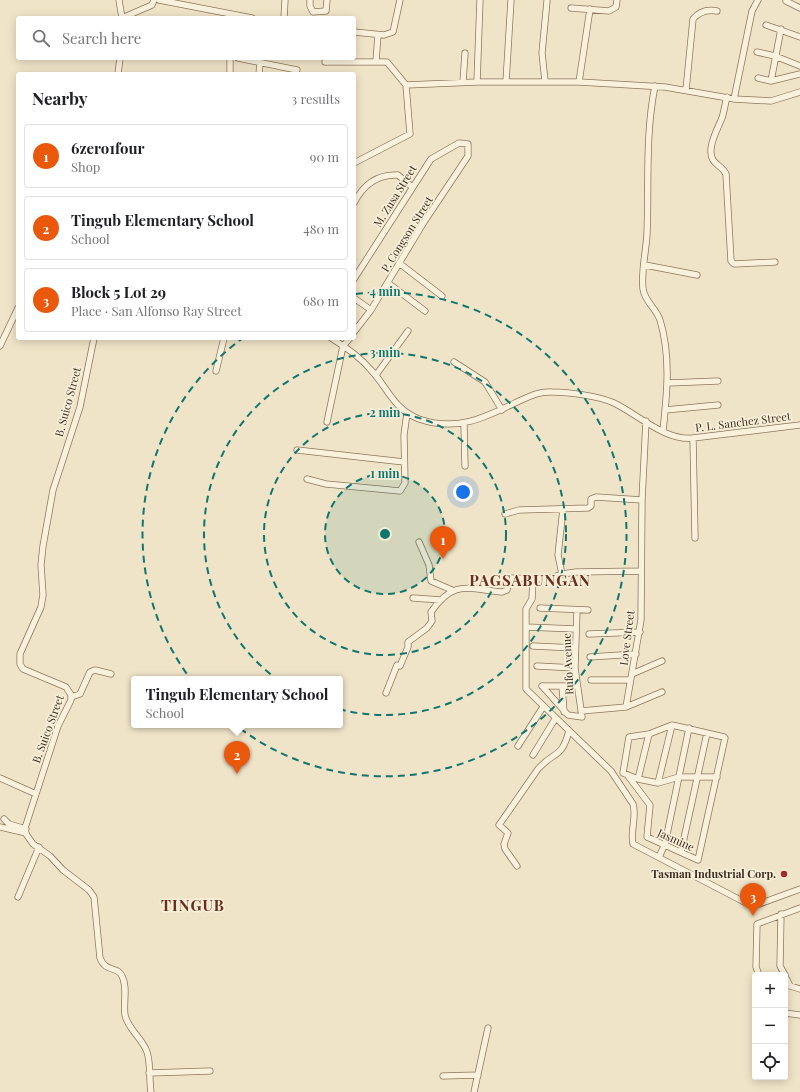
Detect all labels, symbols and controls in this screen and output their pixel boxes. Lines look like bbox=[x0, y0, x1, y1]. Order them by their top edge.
search box bbox=[16, 16, 356, 60]
icon: search bbox=[30, 27, 52, 49]
text: Search here bbox=[62, 28, 141, 48]
text: Nearby bbox=[32, 87, 87, 109]
text: 3 results bbox=[291, 90, 340, 107]
text: 6zero1four bbox=[71, 138, 145, 158]
text: 1 bbox=[44, 148, 48, 165]
text: 90 m bbox=[310, 148, 339, 165]
text: Shop bbox=[71, 158, 100, 175]
street label: M. Zusa Street bbox=[370, 162, 420, 230]
street label: P. Congson Street bbox=[377, 193, 436, 275]
text: Tingub Elementary School bbox=[71, 210, 254, 230]
text: 2 bbox=[43, 220, 49, 237]
text: 480 m bbox=[303, 220, 339, 237]
text: School bbox=[71, 230, 110, 247]
text: Block 5 Lot 29 bbox=[71, 282, 166, 302]
text: 4 min bbox=[369, 283, 401, 299]
text: 3 bbox=[43, 292, 49, 309]
text: 680 m bbox=[303, 292, 339, 309]
text: Place · San Alfonso Ray Street bbox=[71, 302, 242, 319]
text: 3 min bbox=[370, 344, 401, 360]
street label: B. Suico Street bbox=[51, 365, 84, 438]
text: 2 min bbox=[370, 404, 401, 420]
street label: P. L. Sanchez Street bbox=[694, 408, 792, 435]
text: 1 min bbox=[370, 465, 400, 481]
your location bbox=[453, 482, 473, 502]
pin: 1 bbox=[430, 526, 456, 559]
centre of rings bbox=[378, 527, 392, 541]
district label: PAGSABUNGAN bbox=[469, 570, 591, 590]
street label: Love Street bbox=[616, 609, 637, 666]
street label: Rufo Avenue bbox=[558, 632, 577, 695]
popup bbox=[131, 676, 343, 728]
text: Tingub Elementary School bbox=[146, 684, 328, 704]
street label: B. Suico Street bbox=[28, 693, 67, 765]
text: School bbox=[146, 704, 184, 721]
pin: 2 bbox=[224, 741, 250, 774]
street label: Jasmine bbox=[654, 824, 697, 854]
place label: Tasman Industrial Corp. bbox=[651, 866, 776, 881]
marker: Tasman Industrial Corp. bbox=[779, 869, 789, 879]
pin: 3 bbox=[740, 883, 766, 916]
district label: TINGUB bbox=[161, 895, 225, 915]
map controls bbox=[752, 972, 788, 1080]
button: + bbox=[752, 972, 788, 1008]
button: − bbox=[752, 1008, 788, 1044]
button: locate bbox=[752, 1044, 788, 1080]

